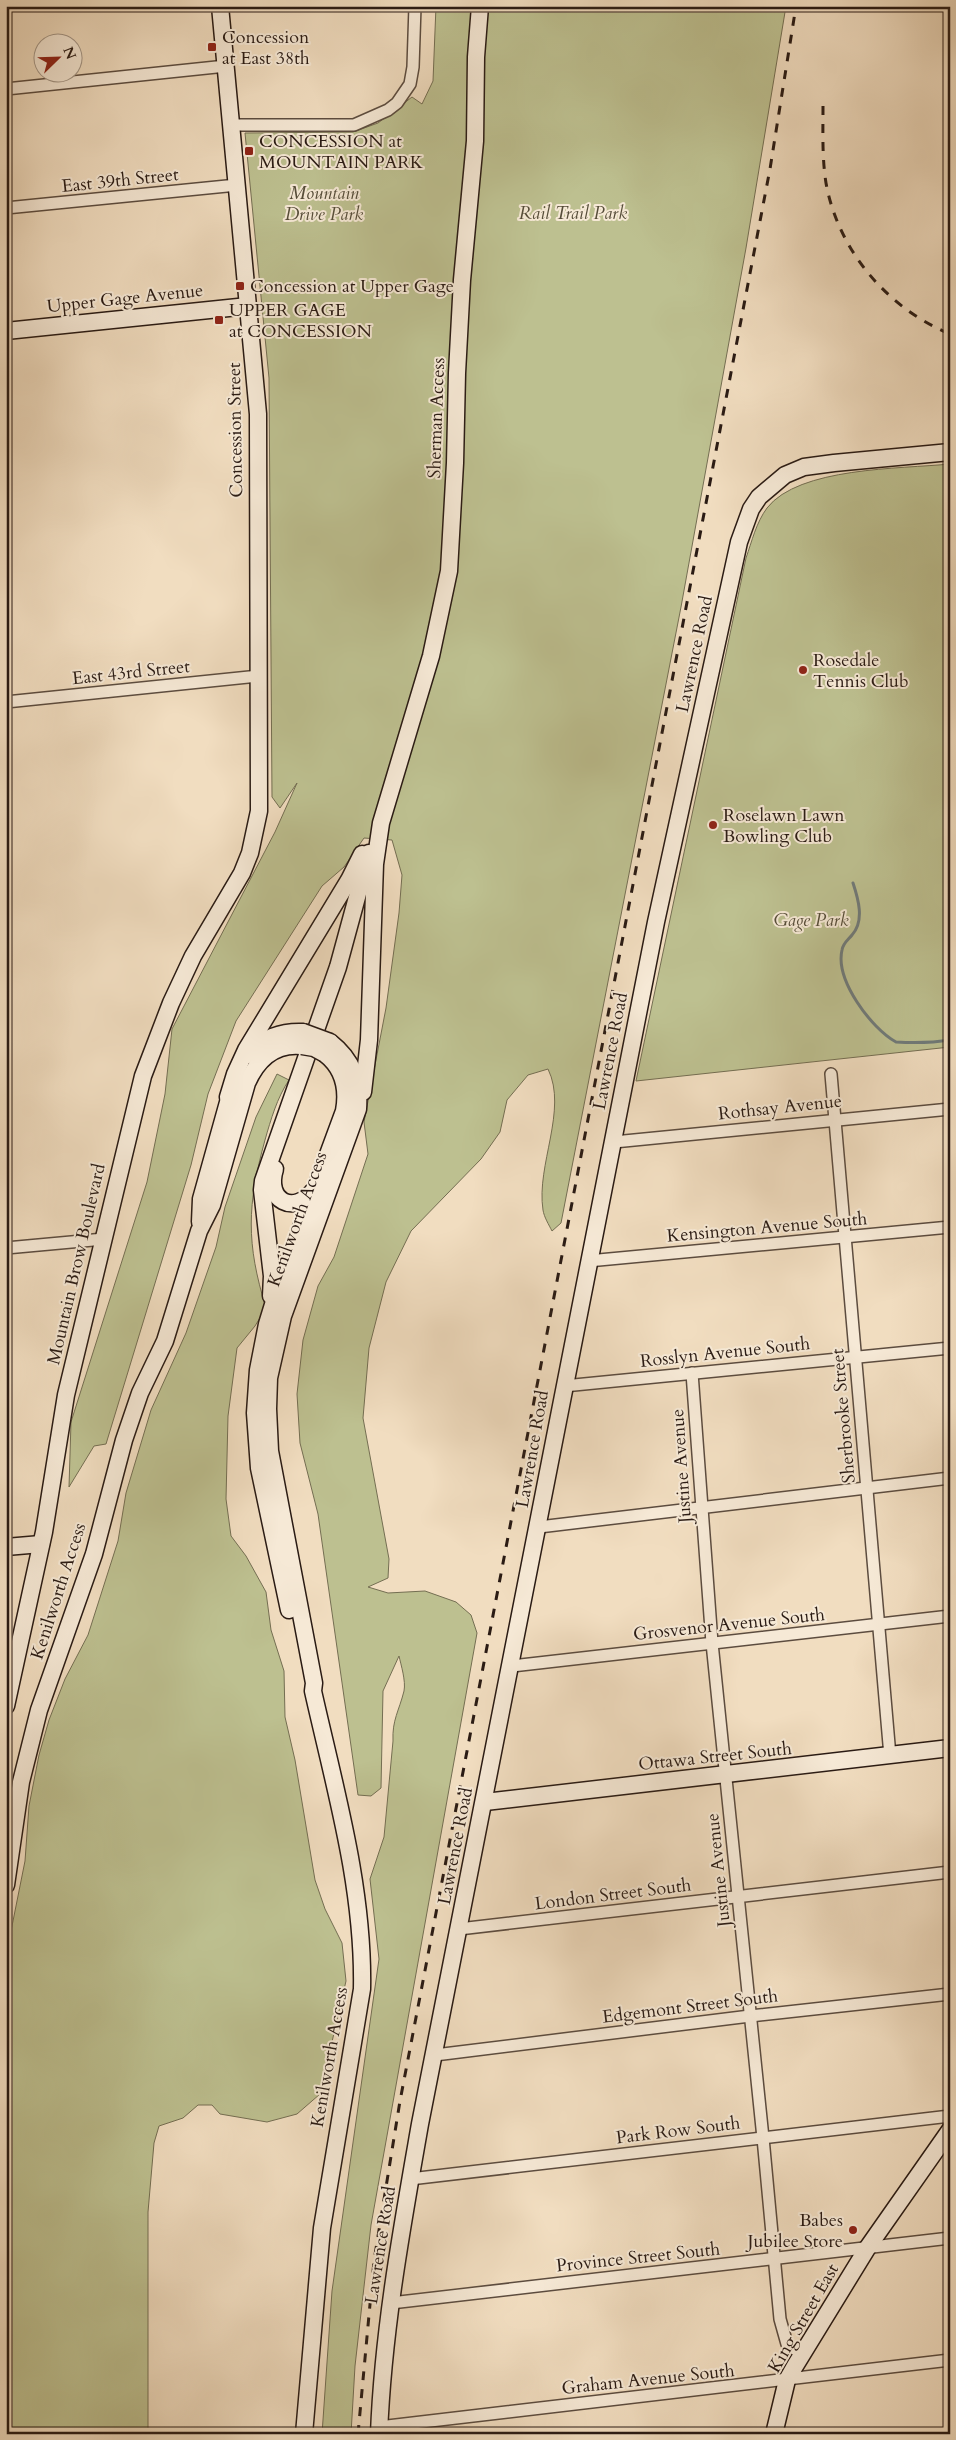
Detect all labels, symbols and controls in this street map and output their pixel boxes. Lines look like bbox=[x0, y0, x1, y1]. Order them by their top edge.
place label: Concession at East 38th bbox=[222, 25, 310, 71]
north arrow bbox=[32, 32, 82, 82]
marker: Concession at East 38th bbox=[206, 41, 218, 53]
text: N bbox=[58, 44, 81, 62]
place label: CONCESSION at MOUNTAIN PARK bbox=[259, 129, 424, 175]
marker: CONCESSION at MOUNTAIN PARK bbox=[243, 145, 255, 157]
street label: East 39th Street bbox=[60, 162, 180, 199]
park label: Mountain Drive Park bbox=[285, 181, 363, 227]
park label: Rail Trail Park bbox=[519, 201, 627, 226]
place label: Concession at Upper Gage bbox=[250, 274, 454, 299]
street label: Upper Gage Avenue bbox=[46, 278, 204, 319]
marker: Concession at Upper Gage bbox=[234, 280, 246, 292]
place label: UPPER GAGE at CONCESSION bbox=[229, 298, 373, 344]
marker: UPPER GAGE at CONCESSION bbox=[213, 314, 225, 326]
street label: Sherman Access bbox=[422, 357, 451, 479]
street label: Concession Street bbox=[222, 362, 249, 498]
street label: Lawrence Road bbox=[670, 593, 719, 715]
place label: Rosedale Tennis Club bbox=[813, 648, 909, 694]
street label: East 43rd Street bbox=[71, 654, 191, 691]
marker: Rosedale Tennis Club bbox=[797, 664, 809, 676]
place label: Roselawn Lawn Bowling Club bbox=[723, 803, 845, 849]
marker: Roselawn Lawn Bowling Club bbox=[707, 819, 719, 831]
park label: Gage Park bbox=[773, 908, 849, 933]
street label: Lawrence Road bbox=[587, 990, 634, 1112]
street label: Rothsay Avenue bbox=[717, 1089, 843, 1126]
street label: Kenilworth Access bbox=[261, 1148, 334, 1290]
street label: Mountain Brow Boulevard bbox=[41, 1161, 112, 1367]
street label: Kensington Avenue South bbox=[666, 1206, 868, 1249]
street label: Rosslyn Avenue South bbox=[639, 1331, 811, 1374]
street label: Sherbrooke Street bbox=[825, 1347, 862, 1484]
street label: Lawrence Road bbox=[510, 1388, 555, 1510]
street label: Justine Avenue bbox=[665, 1408, 698, 1527]
street label: Kenilworth Access bbox=[25, 1520, 92, 1663]
street label: Grosvenor Avenue South bbox=[632, 1602, 826, 1647]
street label: Ottawa Street South bbox=[637, 1736, 793, 1777]
street label: Lawrence Road bbox=[432, 1785, 479, 1907]
street label: Justine Avenue bbox=[700, 1812, 737, 1931]
street label: London Street South bbox=[533, 1872, 693, 1917]
street label: Edgemont Street South bbox=[601, 1983, 780, 2030]
street label: Kenilworth Access bbox=[305, 1985, 354, 2129]
street label: Park Row South bbox=[614, 2110, 742, 2151]
street label: Lawrence Road bbox=[359, 2184, 402, 2306]
place label: Babes Jubilee Store bbox=[744, 2208, 843, 2254]
marker: Babes Jubilee Store bbox=[847, 2224, 859, 2236]
street label: Province Street South bbox=[555, 2236, 721, 2279]
street label: King Street East bbox=[762, 2259, 845, 2377]
street label: Graham Avenue South bbox=[560, 2358, 736, 2401]

